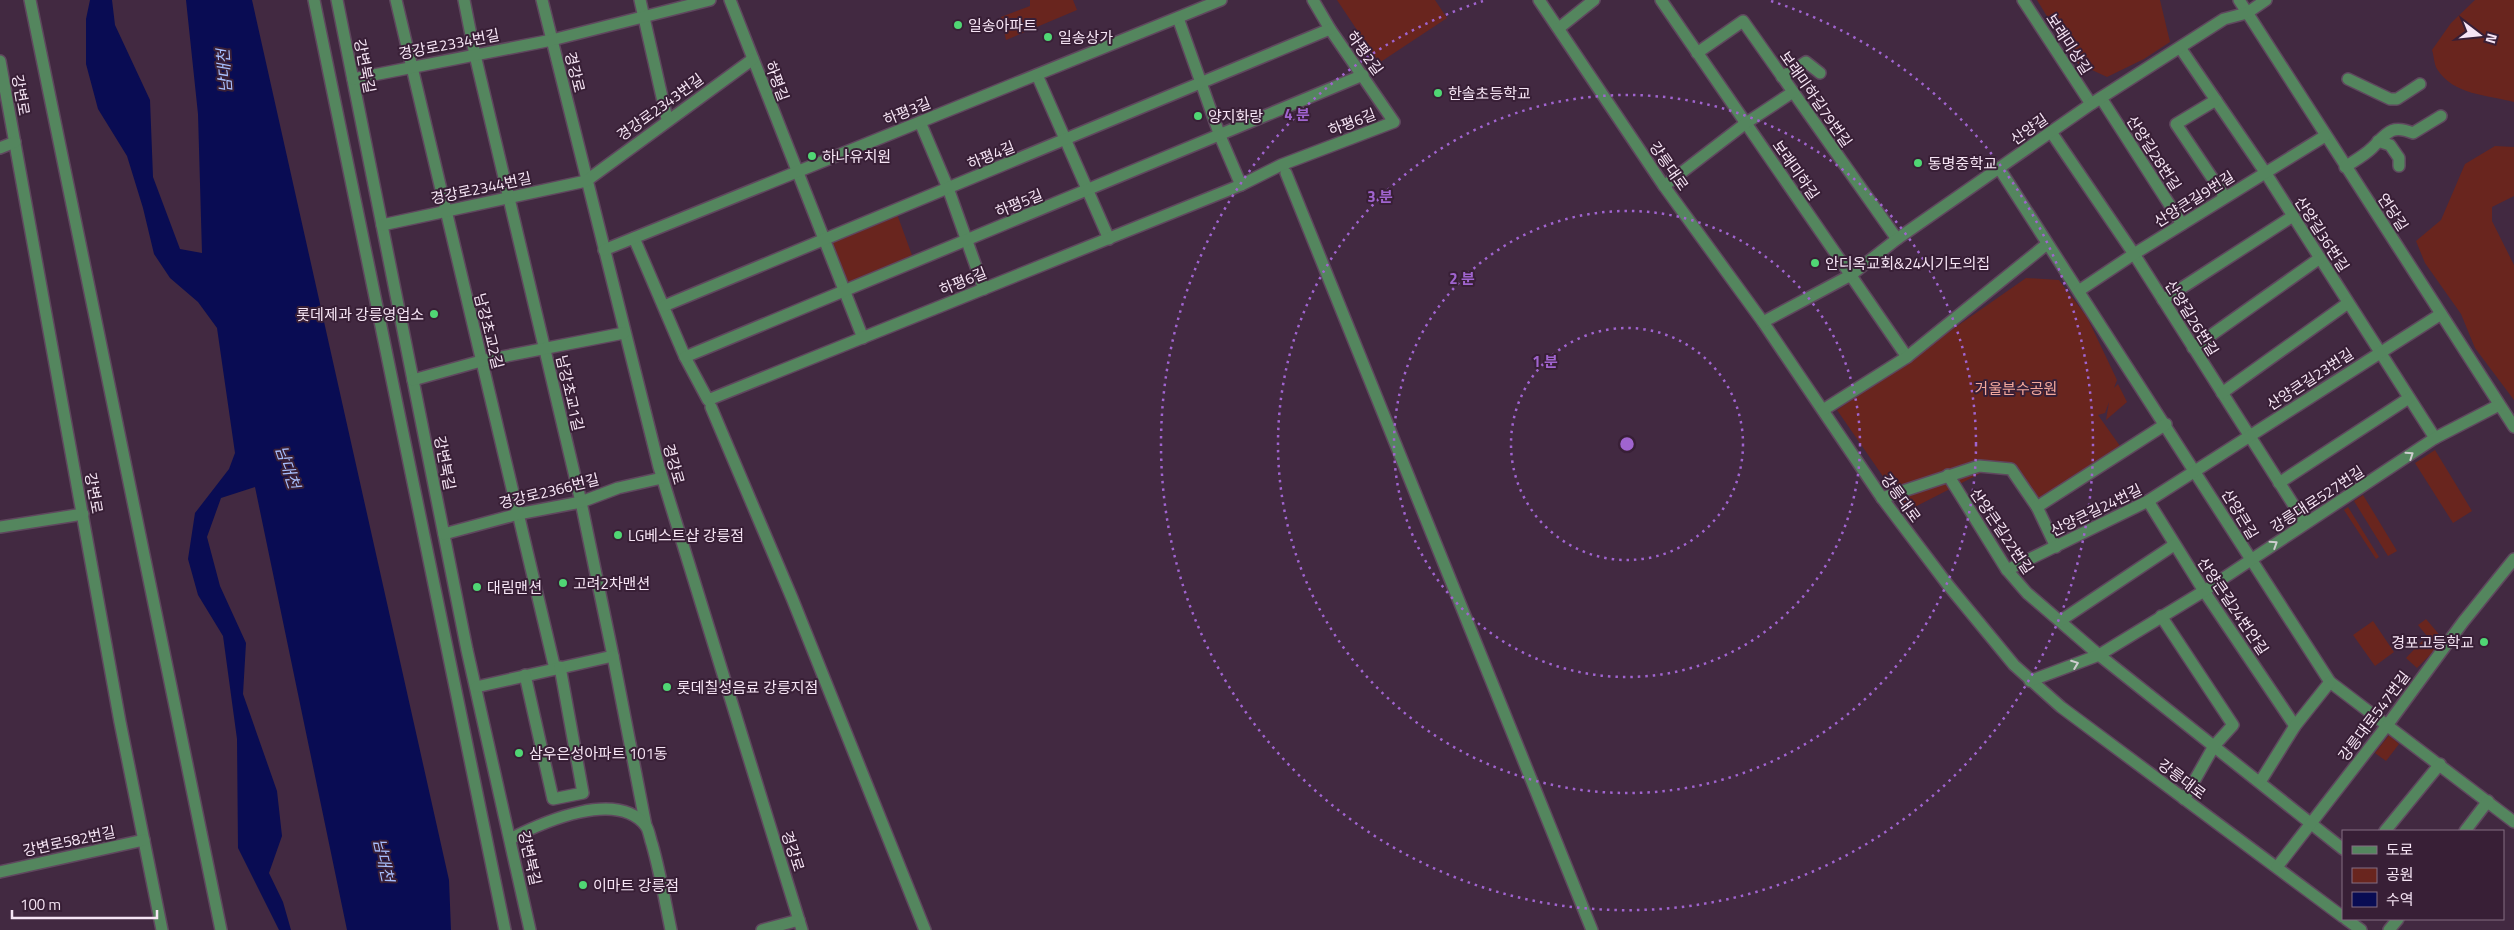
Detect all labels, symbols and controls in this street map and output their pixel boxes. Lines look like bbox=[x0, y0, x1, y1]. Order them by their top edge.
street label: 보래미상길 bbox=[2041, 9, 2097, 79]
north arrow bbox=[2454, 10, 2504, 60]
place label: 일송아파트 bbox=[968, 14, 1037, 37]
marker: 일송아파트 bbox=[952, 19, 964, 31]
street label: 경강로2334번길 bbox=[396, 23, 502, 65]
place label: 일송상가 bbox=[1058, 26, 1113, 49]
street label: 하평2길 bbox=[1341, 26, 1389, 80]
marker: 일송상가 bbox=[1042, 31, 1054, 43]
text: N bbox=[2481, 31, 2503, 46]
street label: 강변북길 bbox=[348, 37, 382, 95]
water label: 남대천 bbox=[210, 46, 238, 94]
street label: 보래미하길79번길 bbox=[1774, 46, 1858, 152]
street label: 경강로 bbox=[559, 49, 591, 95]
street label: 하평길 bbox=[759, 58, 795, 104]
street label: 경강로2343번길 bbox=[612, 68, 708, 146]
street label: 강변로 bbox=[6, 73, 36, 117]
place label: 한솔초등학교 bbox=[1448, 82, 1531, 105]
marker: 한솔초등학교 bbox=[1432, 87, 1444, 99]
street label: 하평3길 bbox=[880, 91, 934, 131]
street label: 하평6길 bbox=[1325, 102, 1379, 142]
text: 4 분 bbox=[1284, 103, 1310, 126]
place label: 양지화랑 bbox=[1208, 105, 1263, 128]
street label: 산양길 bbox=[2005, 108, 2053, 150]
marker: 양지화랑 bbox=[1192, 110, 1204, 122]
street label: 산양길28번길 bbox=[2121, 111, 2187, 195]
street label: 하평4길 bbox=[964, 135, 1018, 175]
street label: 보래미하길 bbox=[1767, 135, 1825, 205]
street label: 강릉대로 bbox=[1644, 137, 1694, 195]
place label: 하나유치원 bbox=[822, 145, 891, 168]
marker: 하나유치원 bbox=[806, 150, 818, 162]
place label: 동명중학교 bbox=[1928, 152, 1997, 175]
marker: 동명중학교 bbox=[1912, 157, 1924, 169]
street label: 산양큰길9번길 bbox=[2149, 165, 2239, 233]
street label: 경강로2344번길 bbox=[428, 166, 534, 210]
street label: 하평5길 bbox=[992, 183, 1046, 223]
text: 3 분 bbox=[1367, 185, 1393, 208]
street label: 연당길 bbox=[2372, 188, 2414, 236]
street label: 산양길36번길 bbox=[2289, 192, 2355, 276]
place label: 안디옥교회&24시기도의집 bbox=[1825, 252, 1990, 275]
marker: 안디옥교회&24시기도의집 bbox=[1809, 257, 1821, 269]
street label: 하평6길 bbox=[936, 261, 990, 301]
text: 2 분 bbox=[1449, 267, 1475, 290]
street label: 산양길26번길 bbox=[2160, 276, 2224, 360]
street label: 남강초교2길 bbox=[468, 291, 510, 371]
place label: 롯데제과 강릉영업소 bbox=[296, 303, 424, 326]
marker: 롯데제과 강릉영업소 bbox=[428, 308, 440, 320]
street label: 산양큰길23번길 bbox=[2262, 342, 2358, 416]
text: 1 분 bbox=[1532, 350, 1558, 373]
street label: 남강초교1길 bbox=[550, 353, 590, 433]
park label: 거울분수공원 bbox=[1975, 377, 2057, 400]
street label: 강변북길 bbox=[428, 434, 462, 492]
centre of rings bbox=[1618, 435, 1636, 453]
street label: 경강로 bbox=[657, 441, 691, 487]
water label: 남대천 bbox=[269, 442, 307, 494]
one-way arrow bbox=[2404, 452, 2413, 461]
street label: 강릉대로527번길 bbox=[2265, 460, 2369, 538]
street label: 경강로2366번길 bbox=[496, 467, 602, 515]
street label: 강릉대로 bbox=[1875, 469, 1927, 527]
street label: 강변로 bbox=[79, 471, 109, 515]
street label: 산양큰길24번길 bbox=[2046, 478, 2146, 542]
street label: 산양큰길22번길 bbox=[1965, 483, 2039, 579]
street label: 산양큰길 bbox=[2216, 484, 2264, 544]
place label: LG베스트샵 강릉점 bbox=[628, 524, 744, 547]
marker: LG베스트샵 강릉점 bbox=[612, 529, 624, 541]
one-way arrow bbox=[2269, 541, 2278, 551]
street label: 산양큰길24번안길 bbox=[2192, 553, 2274, 659]
place label: 고려2차맨션 bbox=[573, 572, 650, 595]
place label: 대림맨션 bbox=[487, 576, 542, 599]
marker: 고려2차맨션 bbox=[557, 577, 569, 589]
marker: 대림맨션 bbox=[471, 581, 483, 593]
place label: 경포고등학교 bbox=[2391, 631, 2474, 654]
marker: 경포고등학교 bbox=[2478, 636, 2490, 648]
one-way arrow bbox=[2070, 660, 2079, 670]
street label: 강릉대로547번길 bbox=[2332, 666, 2416, 766]
place label: 롯데칠성음료 강릉지점 bbox=[677, 676, 818, 699]
marker: 롯데칠성음료 강릉지점 bbox=[661, 681, 673, 693]
place label: 삼우은성아파트 101동 bbox=[529, 742, 668, 765]
marker: 삼우은성아파트 101동 bbox=[513, 747, 525, 759]
street label: 강릉대로 bbox=[2153, 753, 2211, 805]
street label: 강변로582번길 bbox=[21, 820, 117, 862]
street label: 경강로 bbox=[776, 828, 810, 874]
street label: 강변북길 bbox=[513, 829, 547, 887]
legend bbox=[2342, 830, 2504, 920]
water label: 남대천 bbox=[368, 836, 401, 886]
text: 도로 bbox=[2386, 838, 2414, 861]
text: 공원 bbox=[2386, 863, 2414, 886]
place label: 이마트 강릉점 bbox=[593, 874, 679, 897]
marker: 이마트 강릉점 bbox=[577, 879, 589, 891]
scale bar bbox=[12, 888, 158, 920]
text: 수역 bbox=[2386, 888, 2414, 911]
text: 100 m bbox=[20, 893, 61, 916]

